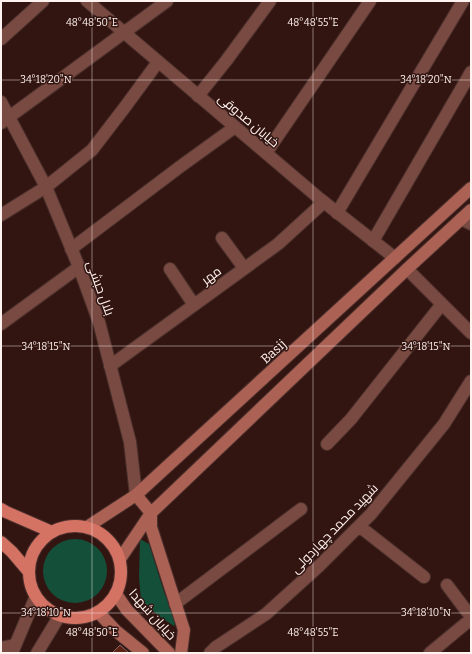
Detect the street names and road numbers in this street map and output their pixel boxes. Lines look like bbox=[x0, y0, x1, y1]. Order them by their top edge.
street label: خیابان صدوقی bbox=[215, 91, 282, 150]
street label: بلال حبشی bbox=[83, 259, 117, 318]
street label: مهر bbox=[198, 263, 224, 288]
street label: Basij bbox=[258, 336, 289, 367]
street label: شهید محمد چهاردولی bbox=[288, 480, 382, 578]
street label: خیابان شهدا bbox=[126, 586, 179, 643]

